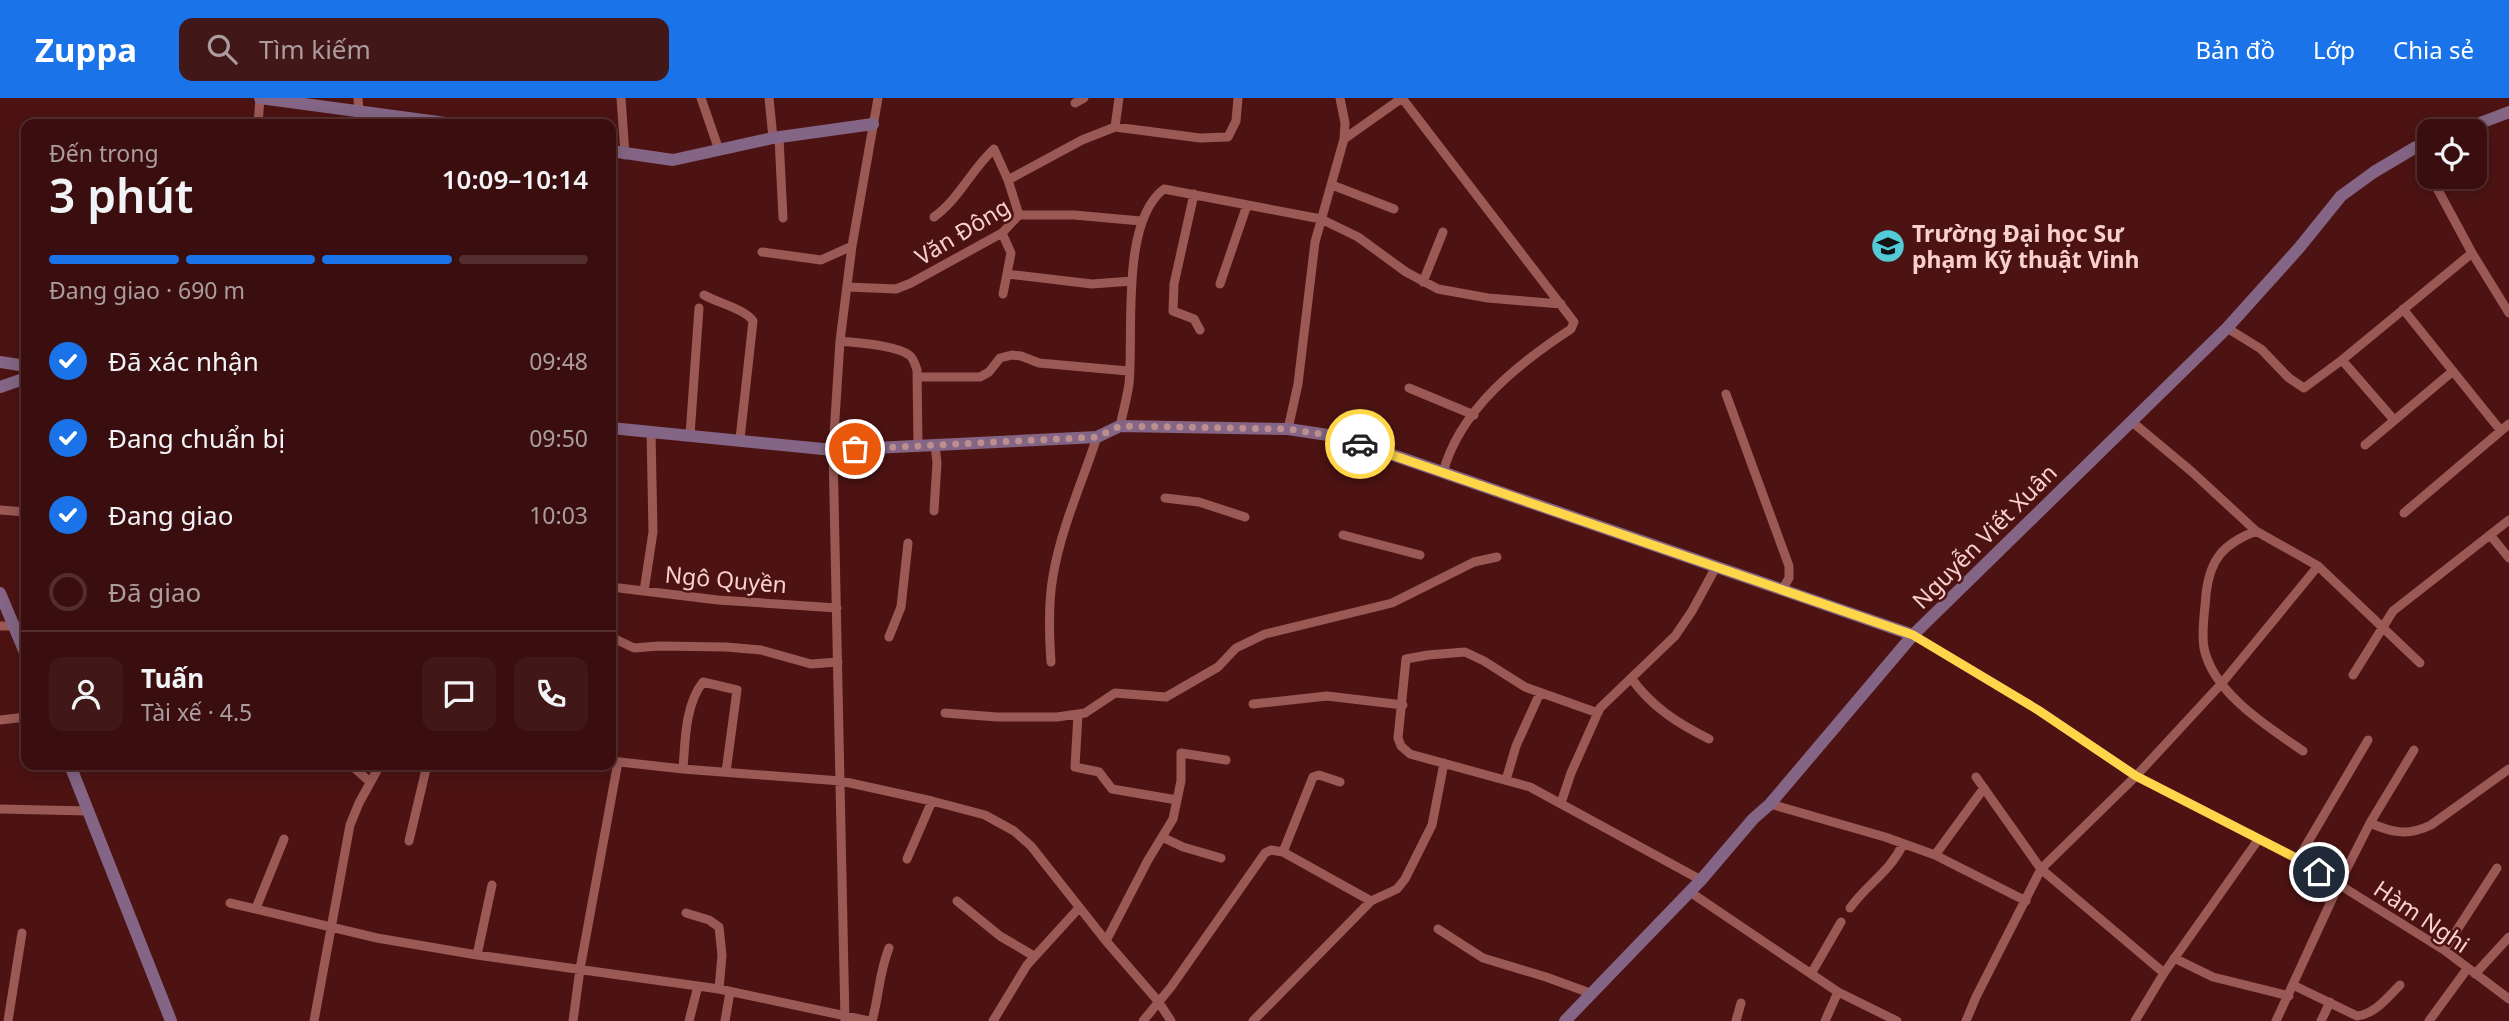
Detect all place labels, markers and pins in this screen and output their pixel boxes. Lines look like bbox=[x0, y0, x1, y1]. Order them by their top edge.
place label: Trường Đại học Sư phạm Kỹ thuật Vinh bbox=[1912, 217, 2139, 275]
school or university icon: Trường Đại học Sư phạm Kỹ thuật Vinh bbox=[1869, 227, 1907, 265]
pin bbox=[825, 419, 885, 479]
pin bbox=[2289, 842, 2349, 902]

